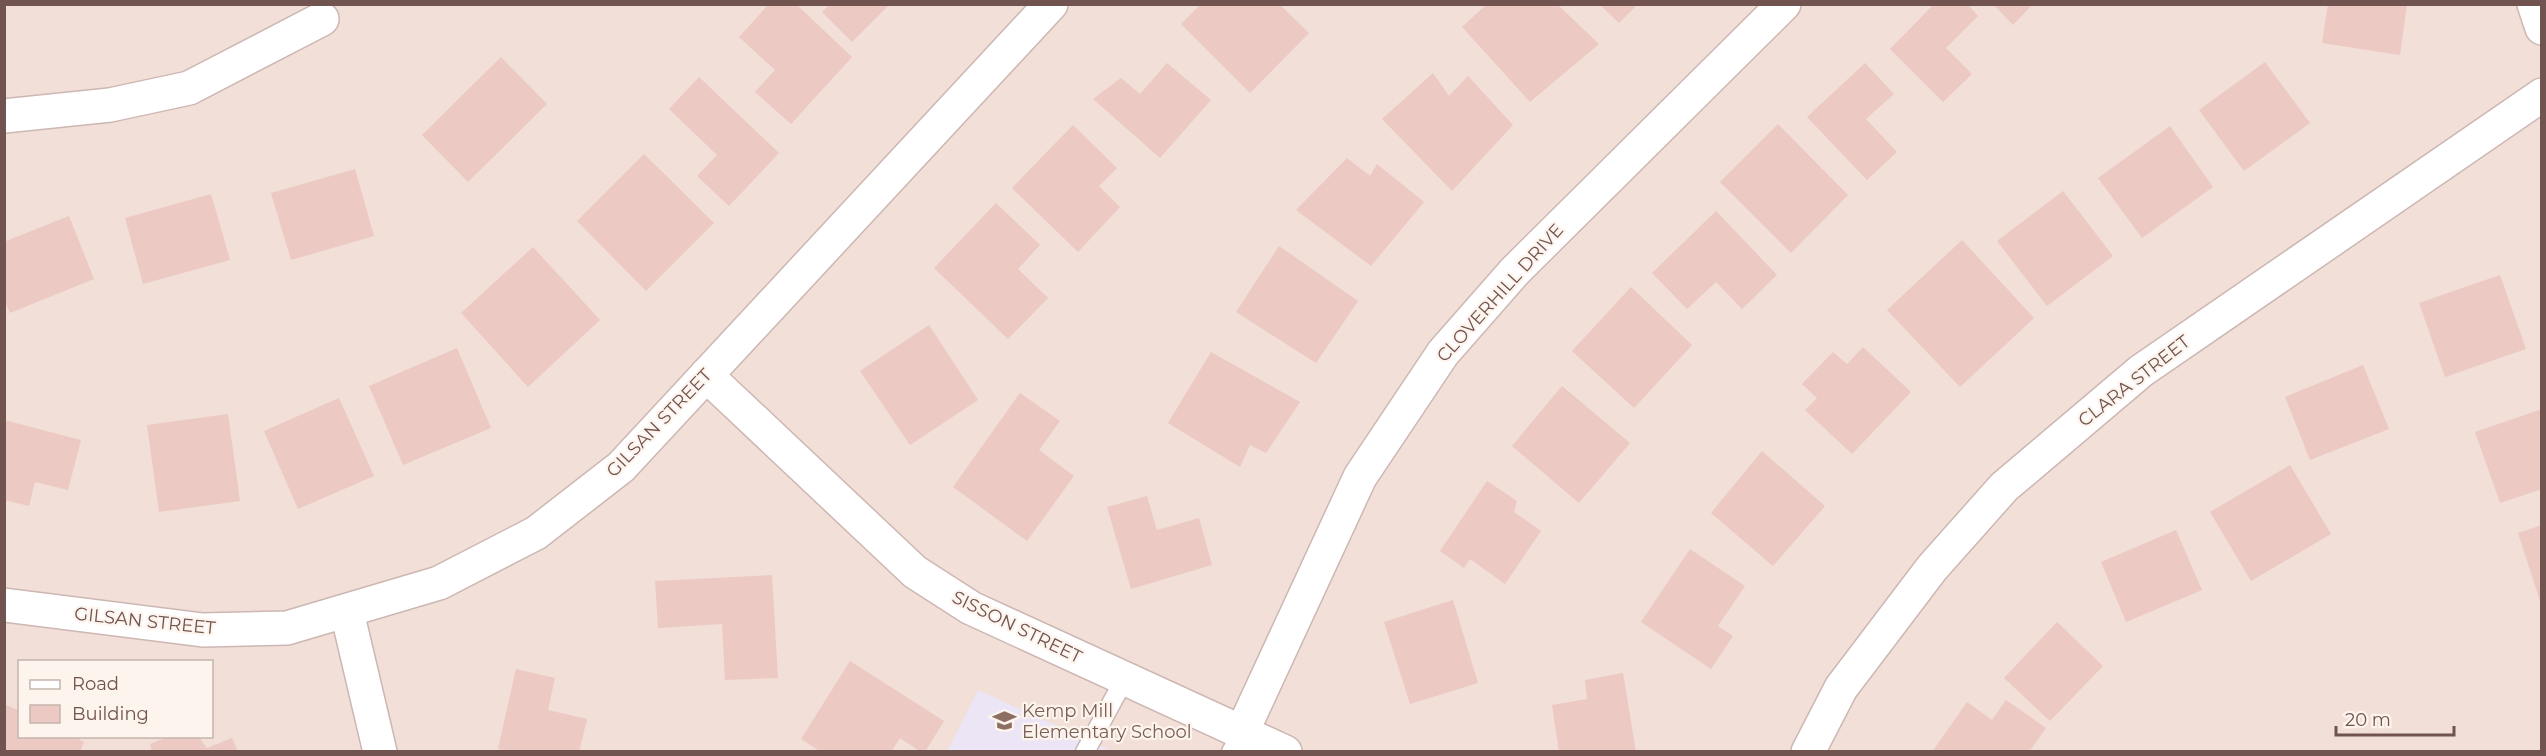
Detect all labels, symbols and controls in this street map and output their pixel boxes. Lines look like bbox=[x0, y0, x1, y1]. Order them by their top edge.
street label: CLOVERHILL DRIVE bbox=[1432, 219, 1568, 367]
street label: CLARA STREET bbox=[2074, 330, 2195, 431]
street label: GILSAN STREET bbox=[602, 364, 717, 482]
street label: SISSON STREET bbox=[948, 586, 1086, 668]
street label: GILSAN STREET bbox=[73, 603, 217, 639]
legend bbox=[18, 660, 213, 738]
text: Road bbox=[72, 673, 119, 695]
scale bar bbox=[2336, 699, 2454, 737]
place label: Kemp Mill Elementary School bbox=[1022, 700, 1192, 743]
text: Building bbox=[72, 703, 149, 725]
school or university icon: Kemp Mill Elementary School bbox=[991, 708, 1017, 734]
text: 20 m bbox=[2345, 709, 2391, 731]

